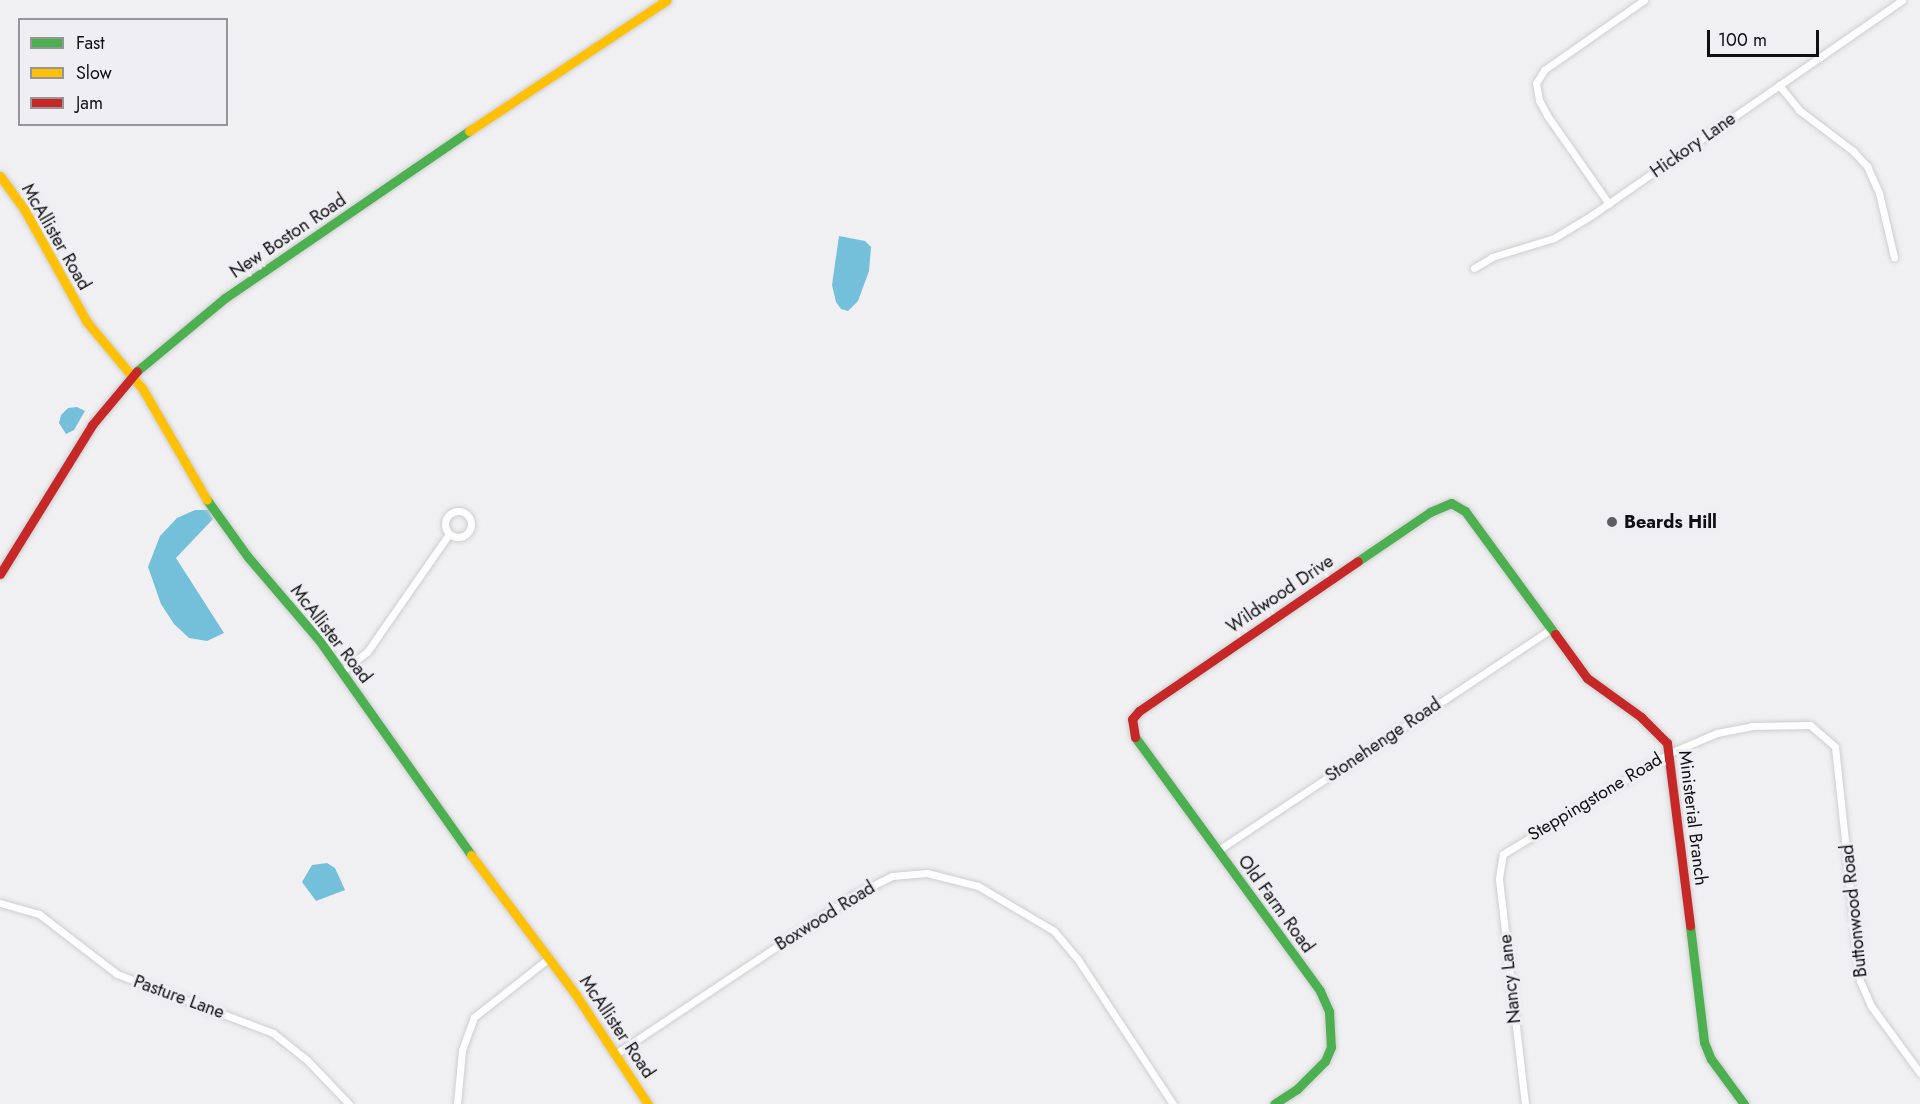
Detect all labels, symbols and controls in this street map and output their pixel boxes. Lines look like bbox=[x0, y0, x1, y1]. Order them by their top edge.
legend bbox=[18, 18, 228, 126]
scale bar bbox=[1710, 18, 1822, 56]
text: 100 m bbox=[1718, 27, 1767, 53]
text: Fast bbox=[76, 30, 105, 56]
text: Slow bbox=[76, 60, 112, 86]
text: Jam bbox=[76, 90, 103, 116]
street label: Hickory Lane bbox=[1646, 108, 1740, 182]
street label: McAllister Road bbox=[17, 180, 95, 294]
street label: New Boston Road bbox=[226, 189, 350, 283]
place label: Beards Hill bbox=[1624, 511, 1717, 533]
marker: Beards Hill bbox=[1605, 515, 1619, 529]
street label: Wildwood Drive bbox=[1222, 550, 1338, 638]
street label: McAllister Road bbox=[286, 580, 376, 688]
street label: Stonehenge Road bbox=[1321, 693, 1445, 787]
street label: Steppingstone Road bbox=[1524, 748, 1666, 846]
street label: Ministerial Branch bbox=[1674, 749, 1712, 887]
street label: Buttonwood Road bbox=[1836, 844, 1872, 978]
street label: Old Farm Road bbox=[1233, 851, 1319, 957]
street label: Boxwood Road bbox=[771, 877, 879, 955]
street label: Nancy Lane bbox=[1495, 933, 1525, 1025]
street label: Pasture Lane bbox=[131, 971, 227, 1023]
street label: McAllister Road bbox=[575, 972, 659, 1082]

